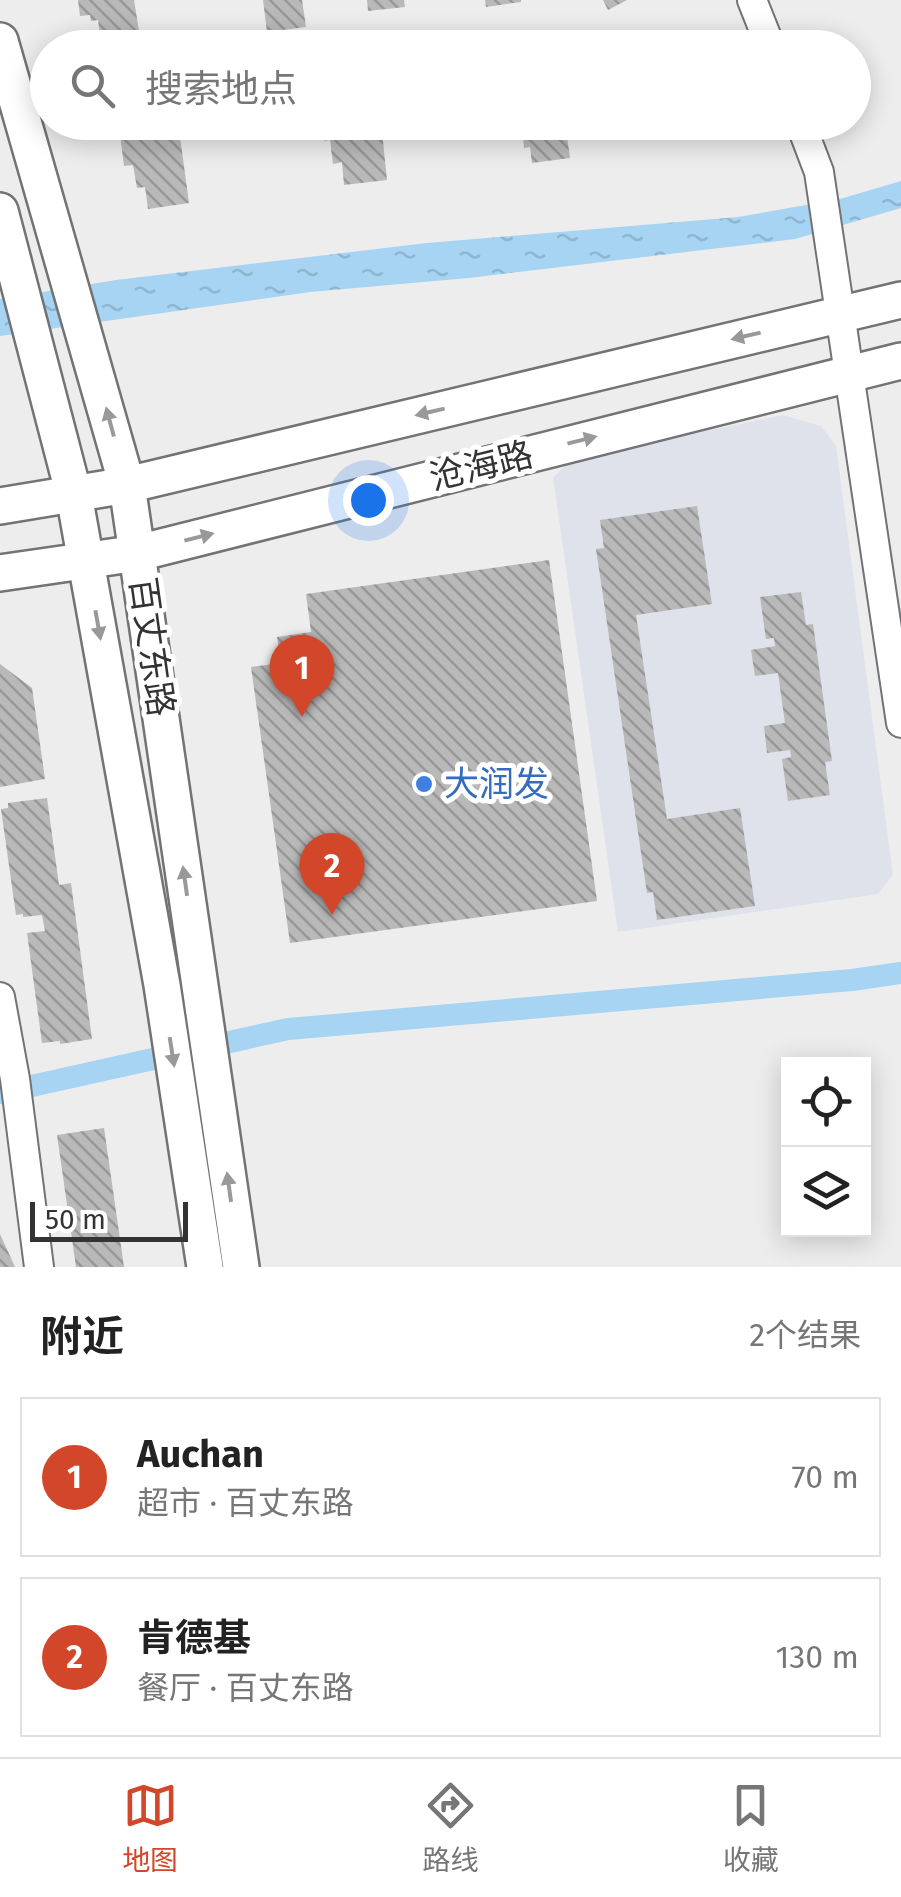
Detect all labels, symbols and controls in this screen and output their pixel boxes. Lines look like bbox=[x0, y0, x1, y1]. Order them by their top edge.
search box bbox=[30, 30, 871, 140]
icon: search bbox=[65, 58, 120, 113]
text: 搜索地点 bbox=[145, 66, 297, 112]
one-way arrow bbox=[730, 329, 761, 344]
one-way arrow bbox=[414, 405, 445, 420]
one-way arrow bbox=[102, 406, 118, 437]
one-way arrow bbox=[567, 432, 598, 447]
street label: 沧海路 bbox=[425, 433, 537, 499]
your location bbox=[343, 475, 394, 526]
one-way arrow bbox=[184, 529, 215, 545]
street label: 百丈东路 bbox=[121, 575, 183, 719]
one-way arrow bbox=[91, 610, 106, 641]
pin: 1 bbox=[270, 634, 334, 717]
place label: 大润发 bbox=[444, 763, 549, 805]
marker: 大润发 bbox=[413, 773, 435, 795]
pin: 2 bbox=[300, 832, 364, 915]
one-way arrow bbox=[177, 865, 193, 896]
one-way arrow bbox=[165, 1036, 180, 1068]
map controls bbox=[781, 1057, 871, 1237]
button: locate bbox=[781, 1057, 871, 1147]
button: layers bbox=[781, 1147, 871, 1237]
one-way arrow bbox=[221, 1171, 237, 1202]
scale bar bbox=[30, 1197, 188, 1242]
text: 50 m bbox=[45, 1203, 106, 1236]
text: 附近 bbox=[40, 1312, 124, 1362]
text: 2个结果 bbox=[749, 1316, 861, 1354]
text: Auchan bbox=[137, 1431, 264, 1477]
text: 1 bbox=[67, 1458, 82, 1496]
text: 70 m bbox=[791, 1458, 859, 1496]
text: 超市 · 百丈东路 bbox=[137, 1484, 354, 1522]
text: 肯德基 bbox=[137, 1615, 251, 1661]
text: 2 bbox=[66, 1638, 83, 1676]
text: 130 m bbox=[775, 1638, 859, 1676]
text: 餐厅 · 百丈东路 bbox=[137, 1669, 354, 1707]
tab: 地图 bbox=[122, 1778, 178, 1878]
tab: 路线 bbox=[422, 1778, 479, 1878]
tab: 收藏 bbox=[723, 1778, 779, 1878]

